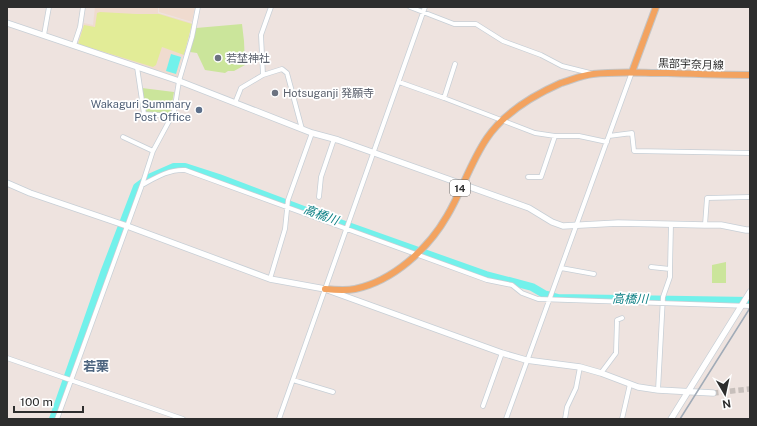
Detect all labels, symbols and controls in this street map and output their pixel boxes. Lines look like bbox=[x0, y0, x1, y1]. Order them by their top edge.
place label: 若埜神社 bbox=[226, 52, 270, 64]
marker: 若埜神社 bbox=[213, 53, 223, 63]
street label: 黒部宇奈月線 bbox=[658, 57, 724, 71]
place label: Hotsuganji 発願寺 bbox=[283, 87, 374, 99]
marker: Hotsuganji 発願寺 bbox=[270, 88, 280, 98]
place label: Wakaguri Summary Post Office bbox=[91, 98, 191, 123]
marker: Wakaguri Summary Post Office bbox=[194, 105, 204, 115]
road number: 14 bbox=[450, 180, 470, 196]
water label: 高橋川 bbox=[302, 202, 342, 228]
water label: 高橋川 bbox=[612, 292, 650, 306]
district label: 若栗 bbox=[83, 359, 109, 374]
north arrow bbox=[705, 374, 745, 414]
scale bar bbox=[14, 388, 83, 414]
text: 100 m bbox=[20, 395, 53, 409]
text: N bbox=[721, 397, 732, 410]

